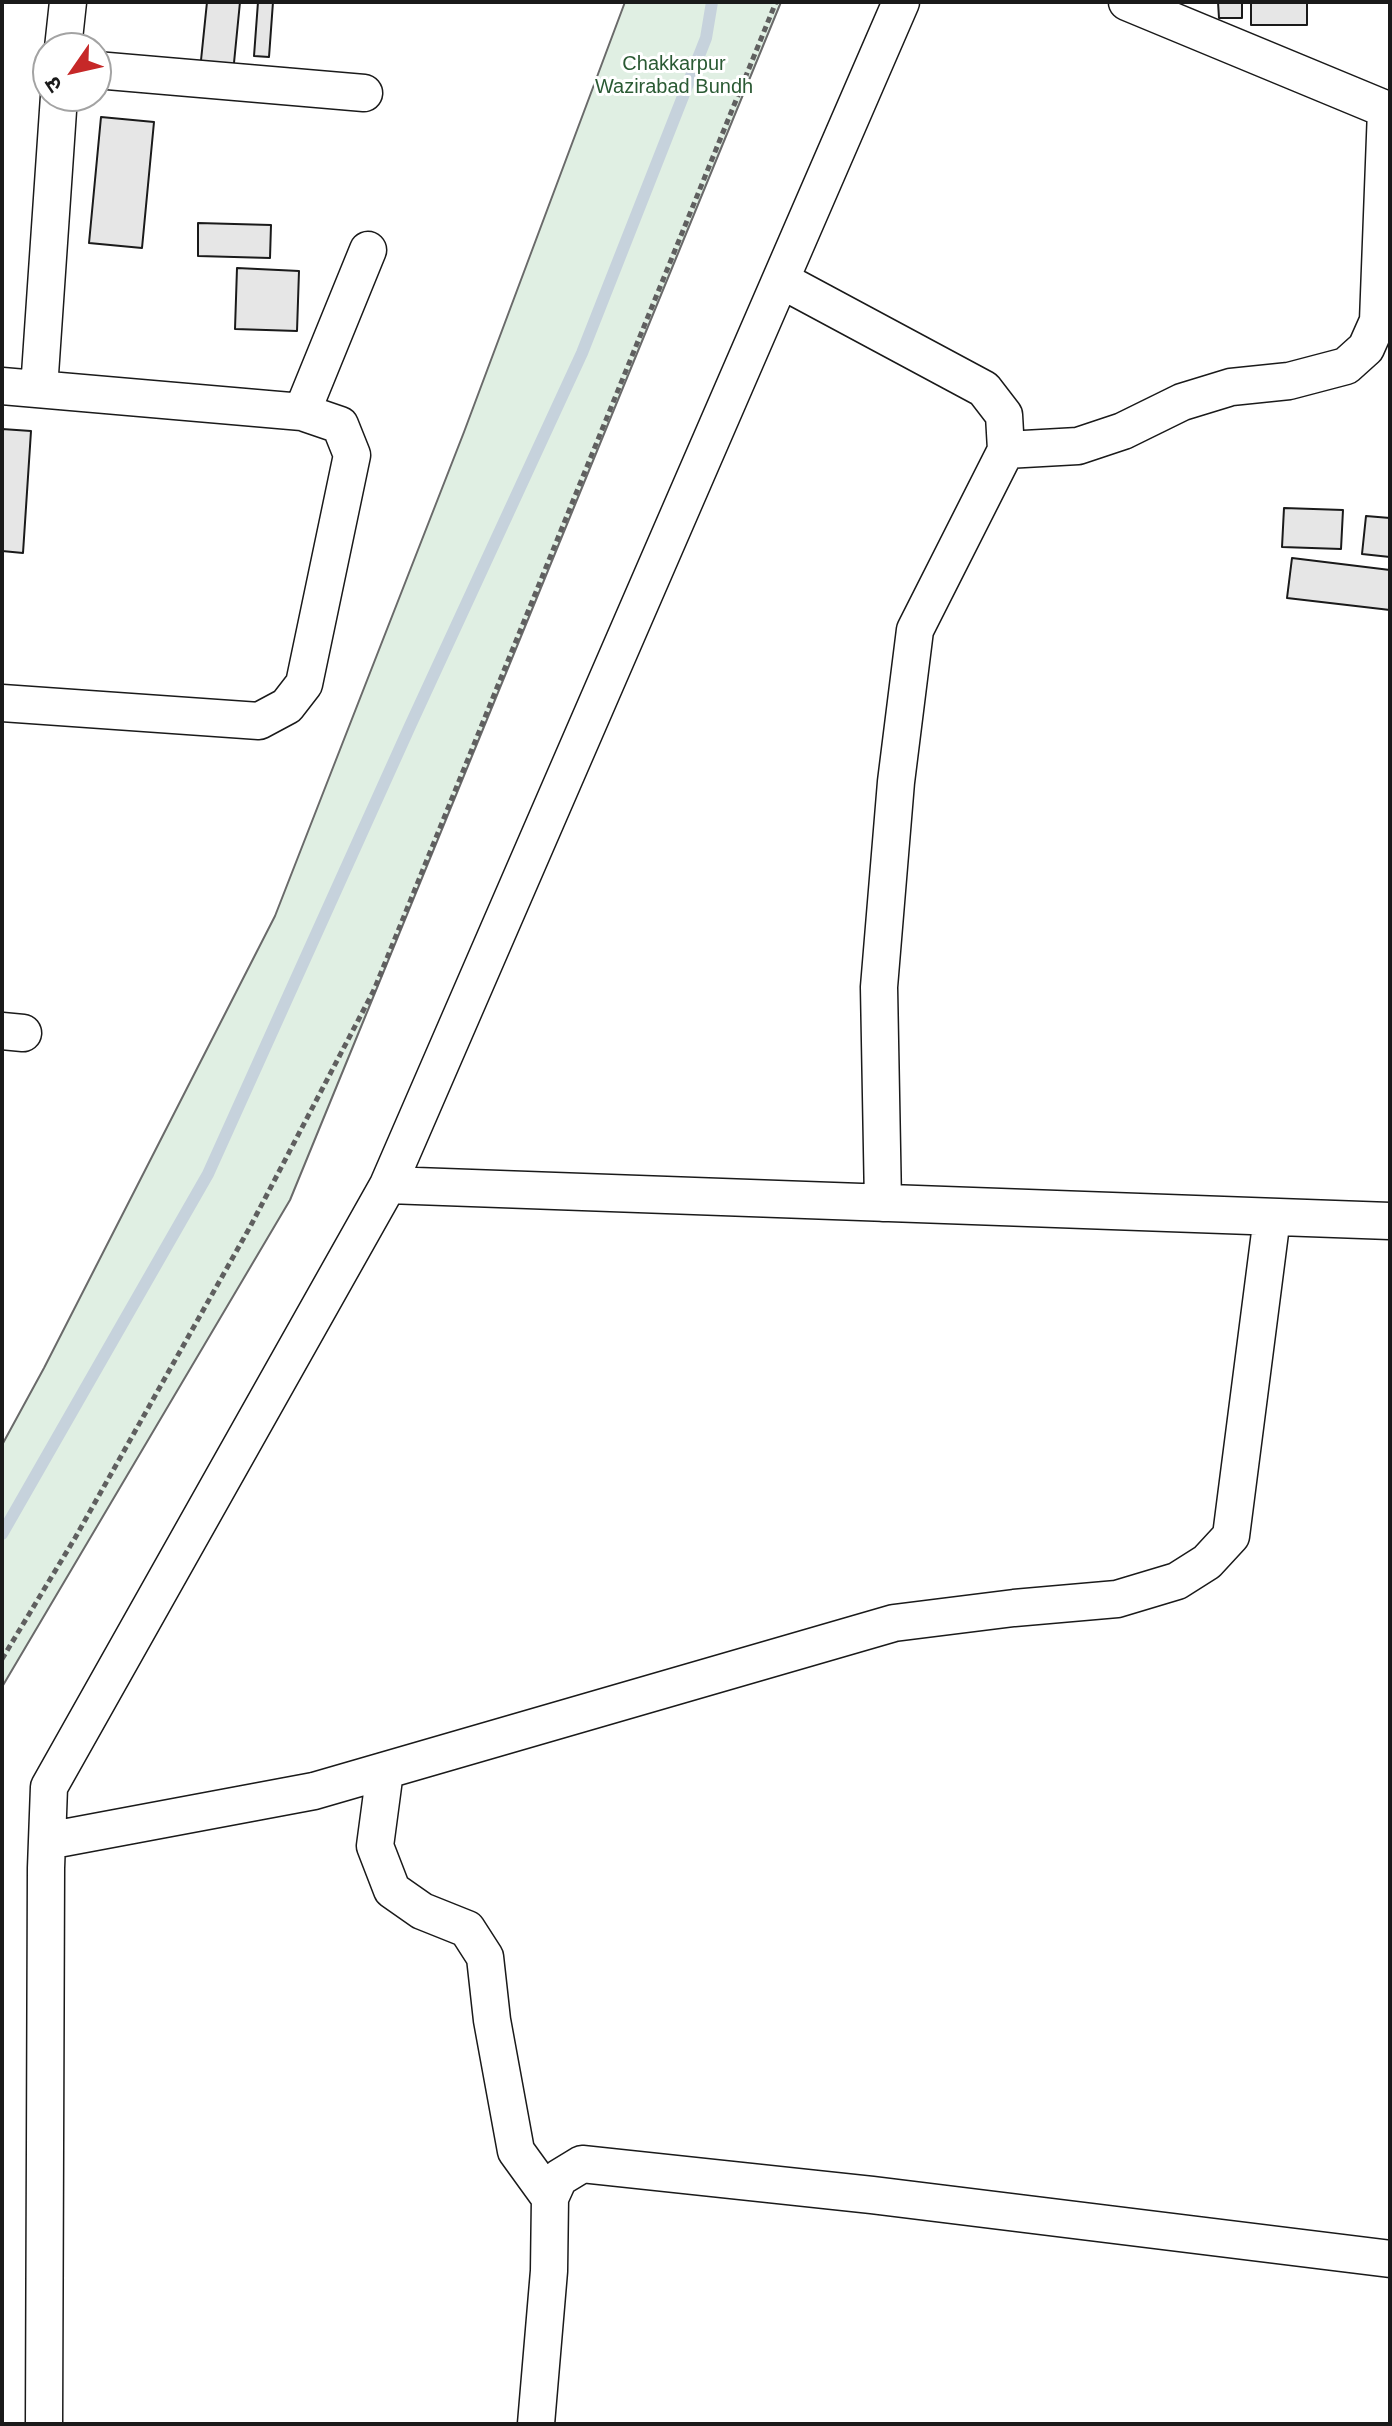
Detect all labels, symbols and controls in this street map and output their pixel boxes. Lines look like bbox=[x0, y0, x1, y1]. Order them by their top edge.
north arrow bbox=[32, 32, 112, 112]
park label: Chakkarpur Wazirabad Bundh bbox=[595, 52, 753, 99]
text: उ bbox=[39, 72, 67, 97]

